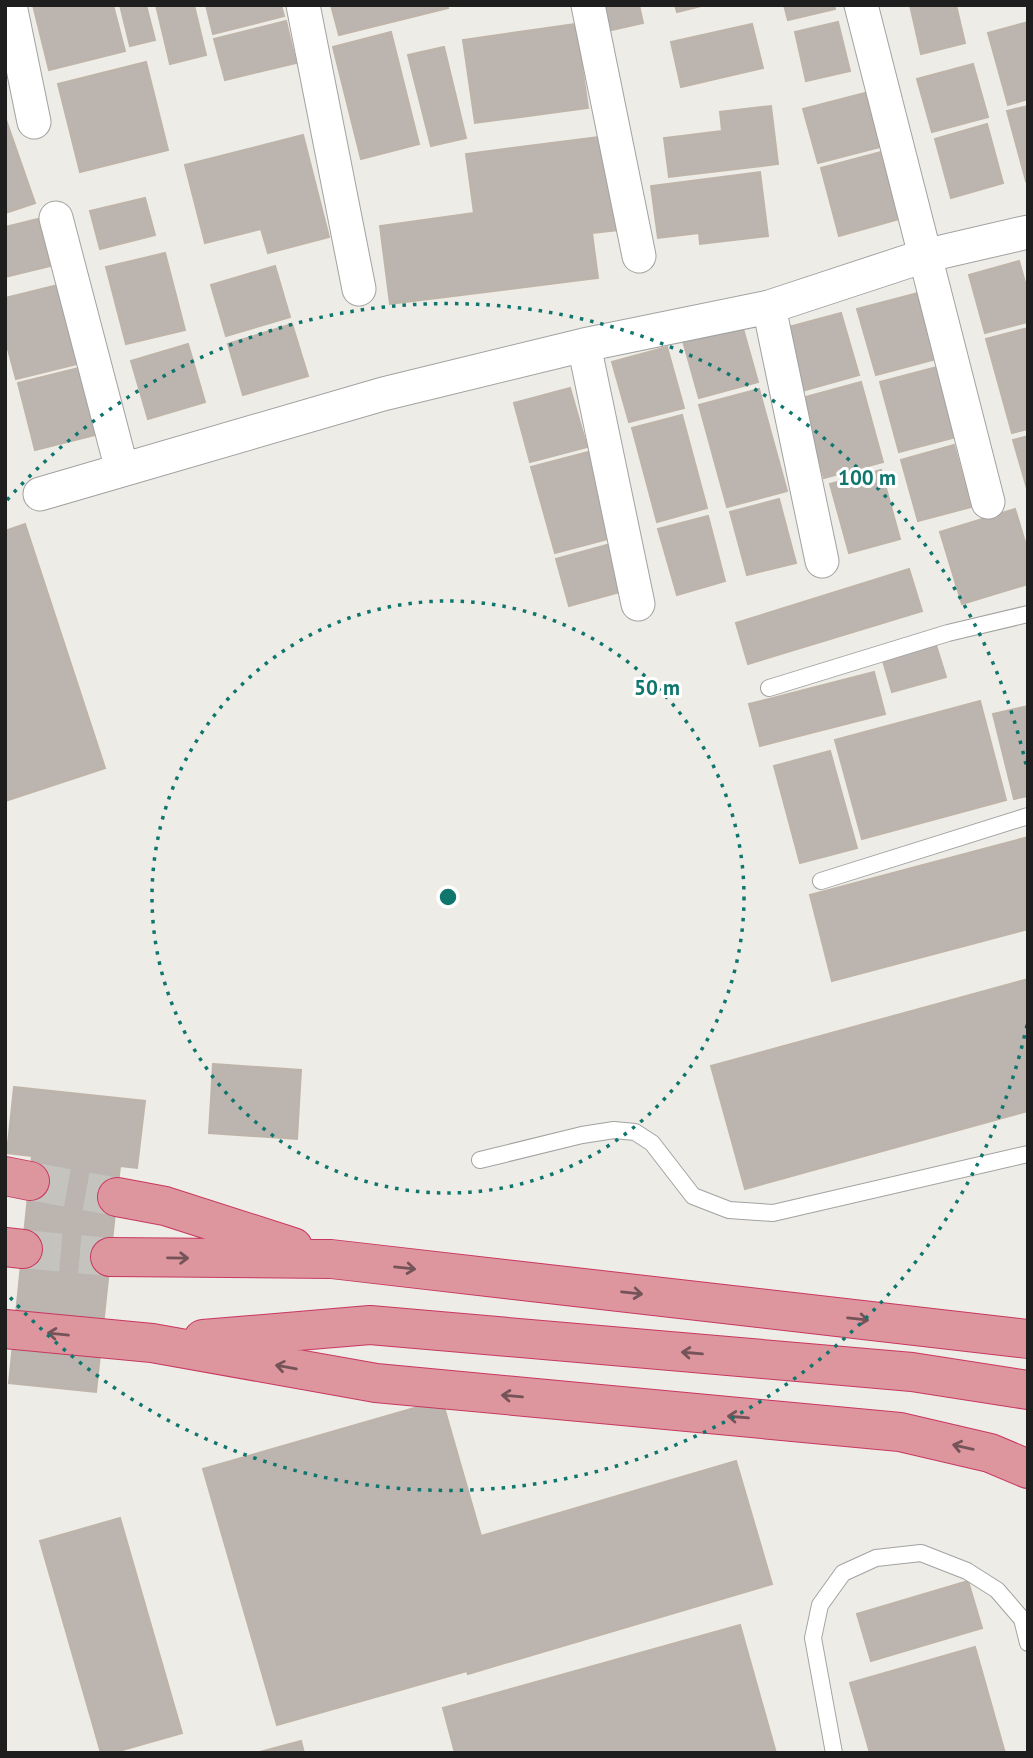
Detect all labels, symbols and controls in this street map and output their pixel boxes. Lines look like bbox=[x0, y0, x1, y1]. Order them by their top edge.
text: 100 m bbox=[838, 464, 896, 491]
text: 50 m bbox=[634, 674, 680, 701]
centre of rings bbox=[436, 885, 460, 909]
one-way arrow bbox=[167, 1251, 190, 1265]
one-way arrow bbox=[394, 1261, 416, 1274]
one-way arrow bbox=[620, 1287, 642, 1300]
one-way arrow bbox=[846, 1312, 868, 1325]
one-way arrow bbox=[47, 1327, 70, 1340]
one-way arrow bbox=[682, 1346, 704, 1359]
one-way arrow bbox=[275, 1360, 298, 1373]
one-way arrow bbox=[501, 1389, 524, 1402]
one-way arrow bbox=[728, 1410, 750, 1423]
one-way arrow bbox=[952, 1439, 975, 1453]

